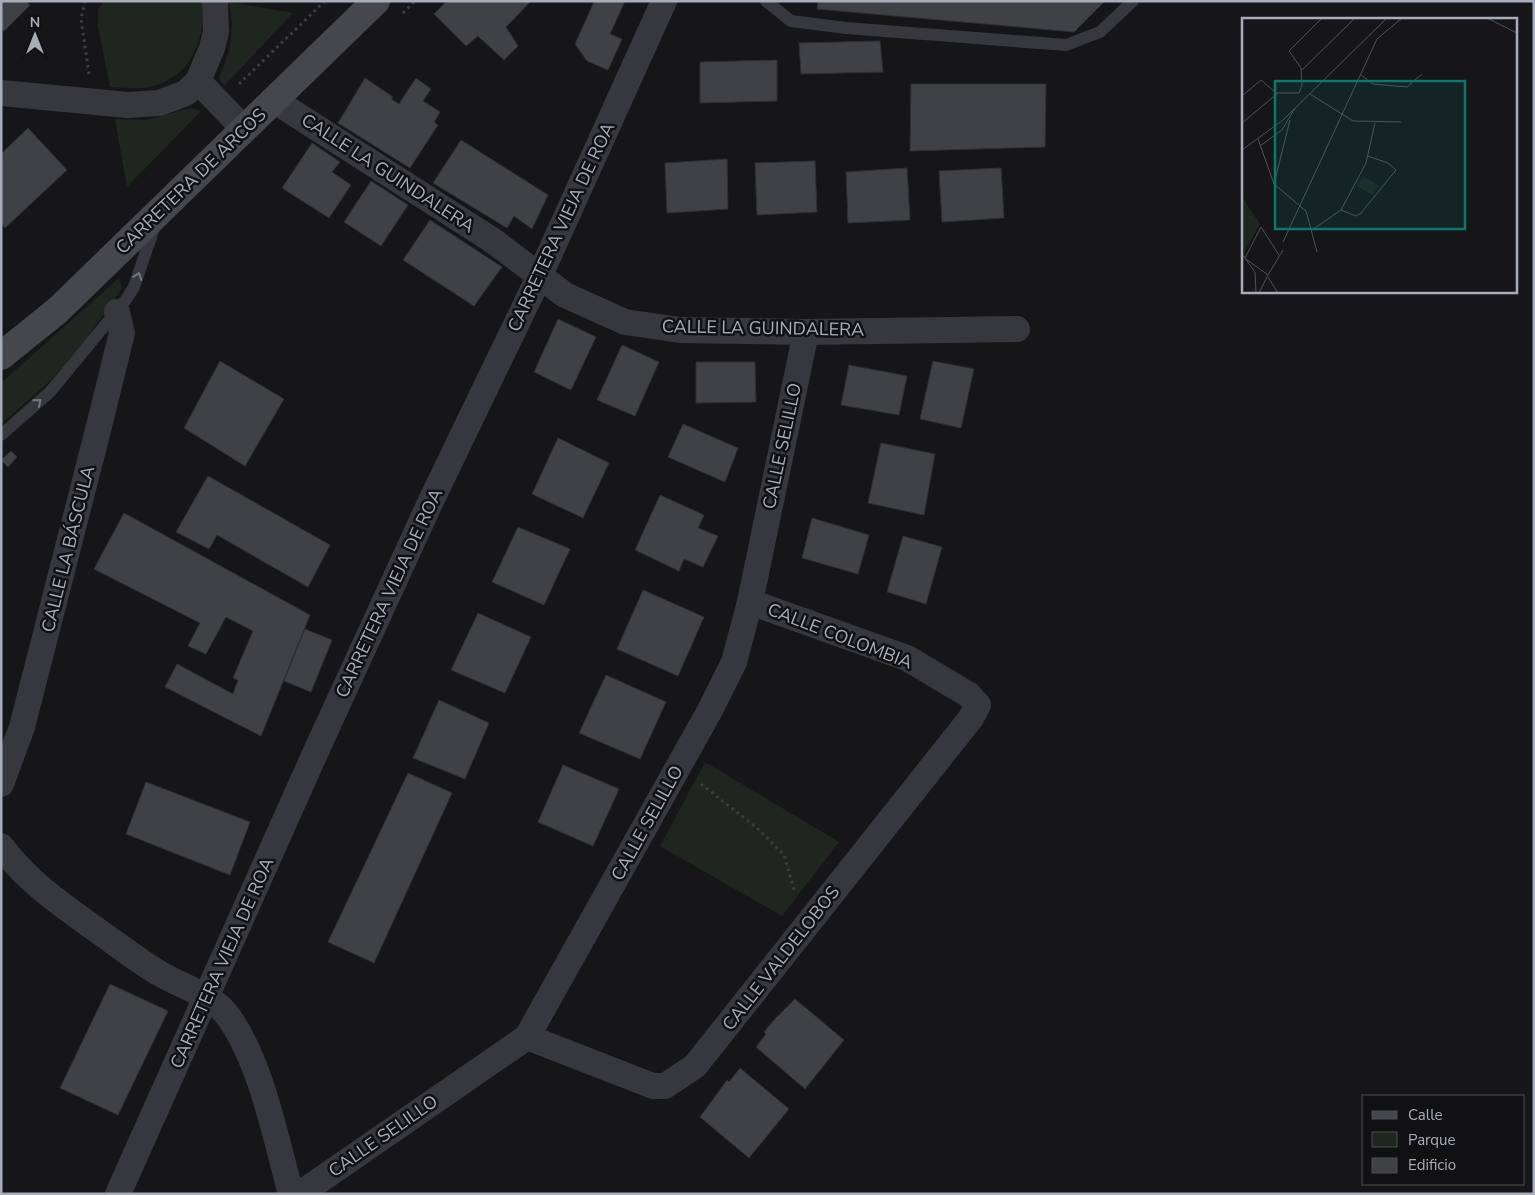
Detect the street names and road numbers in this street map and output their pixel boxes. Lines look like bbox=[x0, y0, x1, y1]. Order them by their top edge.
street label: CARRETERA DE ARCOS bbox=[111, 103, 271, 259]
street label: CALLE LA GUINDALERA bbox=[297, 108, 479, 238]
street label: CARRETERA VIEJA DE ROA bbox=[502, 118, 620, 336]
street label: CALLE LA GUINDALERA bbox=[662, 314, 864, 342]
street label: CALLE SELILLO bbox=[757, 381, 807, 511]
street label: CALLE LA BÁSCULA bbox=[36, 463, 100, 635]
street label: CARRETERA VIEJA DE ROA bbox=[330, 484, 448, 702]
street label: CALLE COLOMBIA bbox=[764, 597, 916, 675]
street label: CALLE SELILLO bbox=[605, 761, 689, 885]
street label: CARRETERA VIEJA DE ROA bbox=[165, 854, 279, 1072]
street label: CALLE VALDELOBOS bbox=[717, 881, 845, 1035]
street label: CALLE SELILLO bbox=[324, 1089, 442, 1183]

